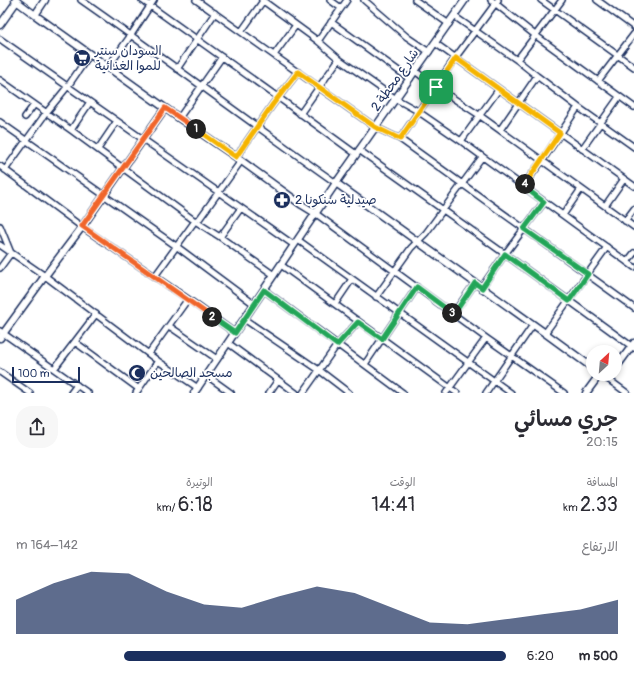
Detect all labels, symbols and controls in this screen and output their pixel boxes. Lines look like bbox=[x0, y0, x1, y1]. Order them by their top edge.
place label: السودان سنتر للموا الغذائية bbox=[94, 43, 162, 74]
street label: شارع محطة 2 bbox=[368, 46, 423, 115]
supermarket icon: السودان سنتر للموا الغذائية bbox=[72, 48, 92, 68]
pin bbox=[419, 70, 453, 104]
icon: arrive bbox=[425, 76, 447, 98]
pin: 1 bbox=[186, 119, 206, 139]
text: 1 bbox=[194, 122, 198, 135]
pin: 4 bbox=[515, 174, 535, 194]
text: 4 bbox=[522, 177, 528, 190]
pharmacy icon: صيدلية سنكونا 2 bbox=[272, 190, 292, 210]
place label: صيدلية سنكونا 2 bbox=[295, 192, 377, 208]
pin: 3 bbox=[442, 303, 462, 323]
text: 3 bbox=[449, 306, 455, 319]
pin: 2 bbox=[202, 307, 222, 327]
text: 2 bbox=[209, 310, 215, 323]
north arrow bbox=[586, 345, 622, 381]
map controls bbox=[586, 345, 622, 381]
mosque icon: مسجد الصالحين bbox=[127, 363, 147, 383]
scale bar bbox=[12, 365, 80, 384]
place label: مسجد الصالحين bbox=[150, 365, 232, 381]
text: 100 m bbox=[18, 367, 49, 380]
text: جري مسائي bbox=[514, 405, 618, 433]
button: share bbox=[16, 406, 58, 448]
text: 20:15 bbox=[586, 434, 618, 450]
text: الوتيرة bbox=[186, 476, 213, 489]
text: الوقت bbox=[390, 476, 415, 489]
text: المسافة bbox=[587, 476, 618, 489]
text: 6:18 bbox=[178, 492, 213, 517]
text: 14:41 bbox=[371, 492, 415, 517]
text: 2.33 bbox=[580, 492, 618, 517]
text: /km bbox=[157, 501, 178, 514]
text: km bbox=[563, 501, 580, 514]
text: 142–164 m bbox=[16, 537, 78, 553]
text: الارتفاع bbox=[582, 539, 618, 555]
text: 6:20 bbox=[527, 648, 554, 664]
text: 500 m bbox=[579, 648, 618, 664]

